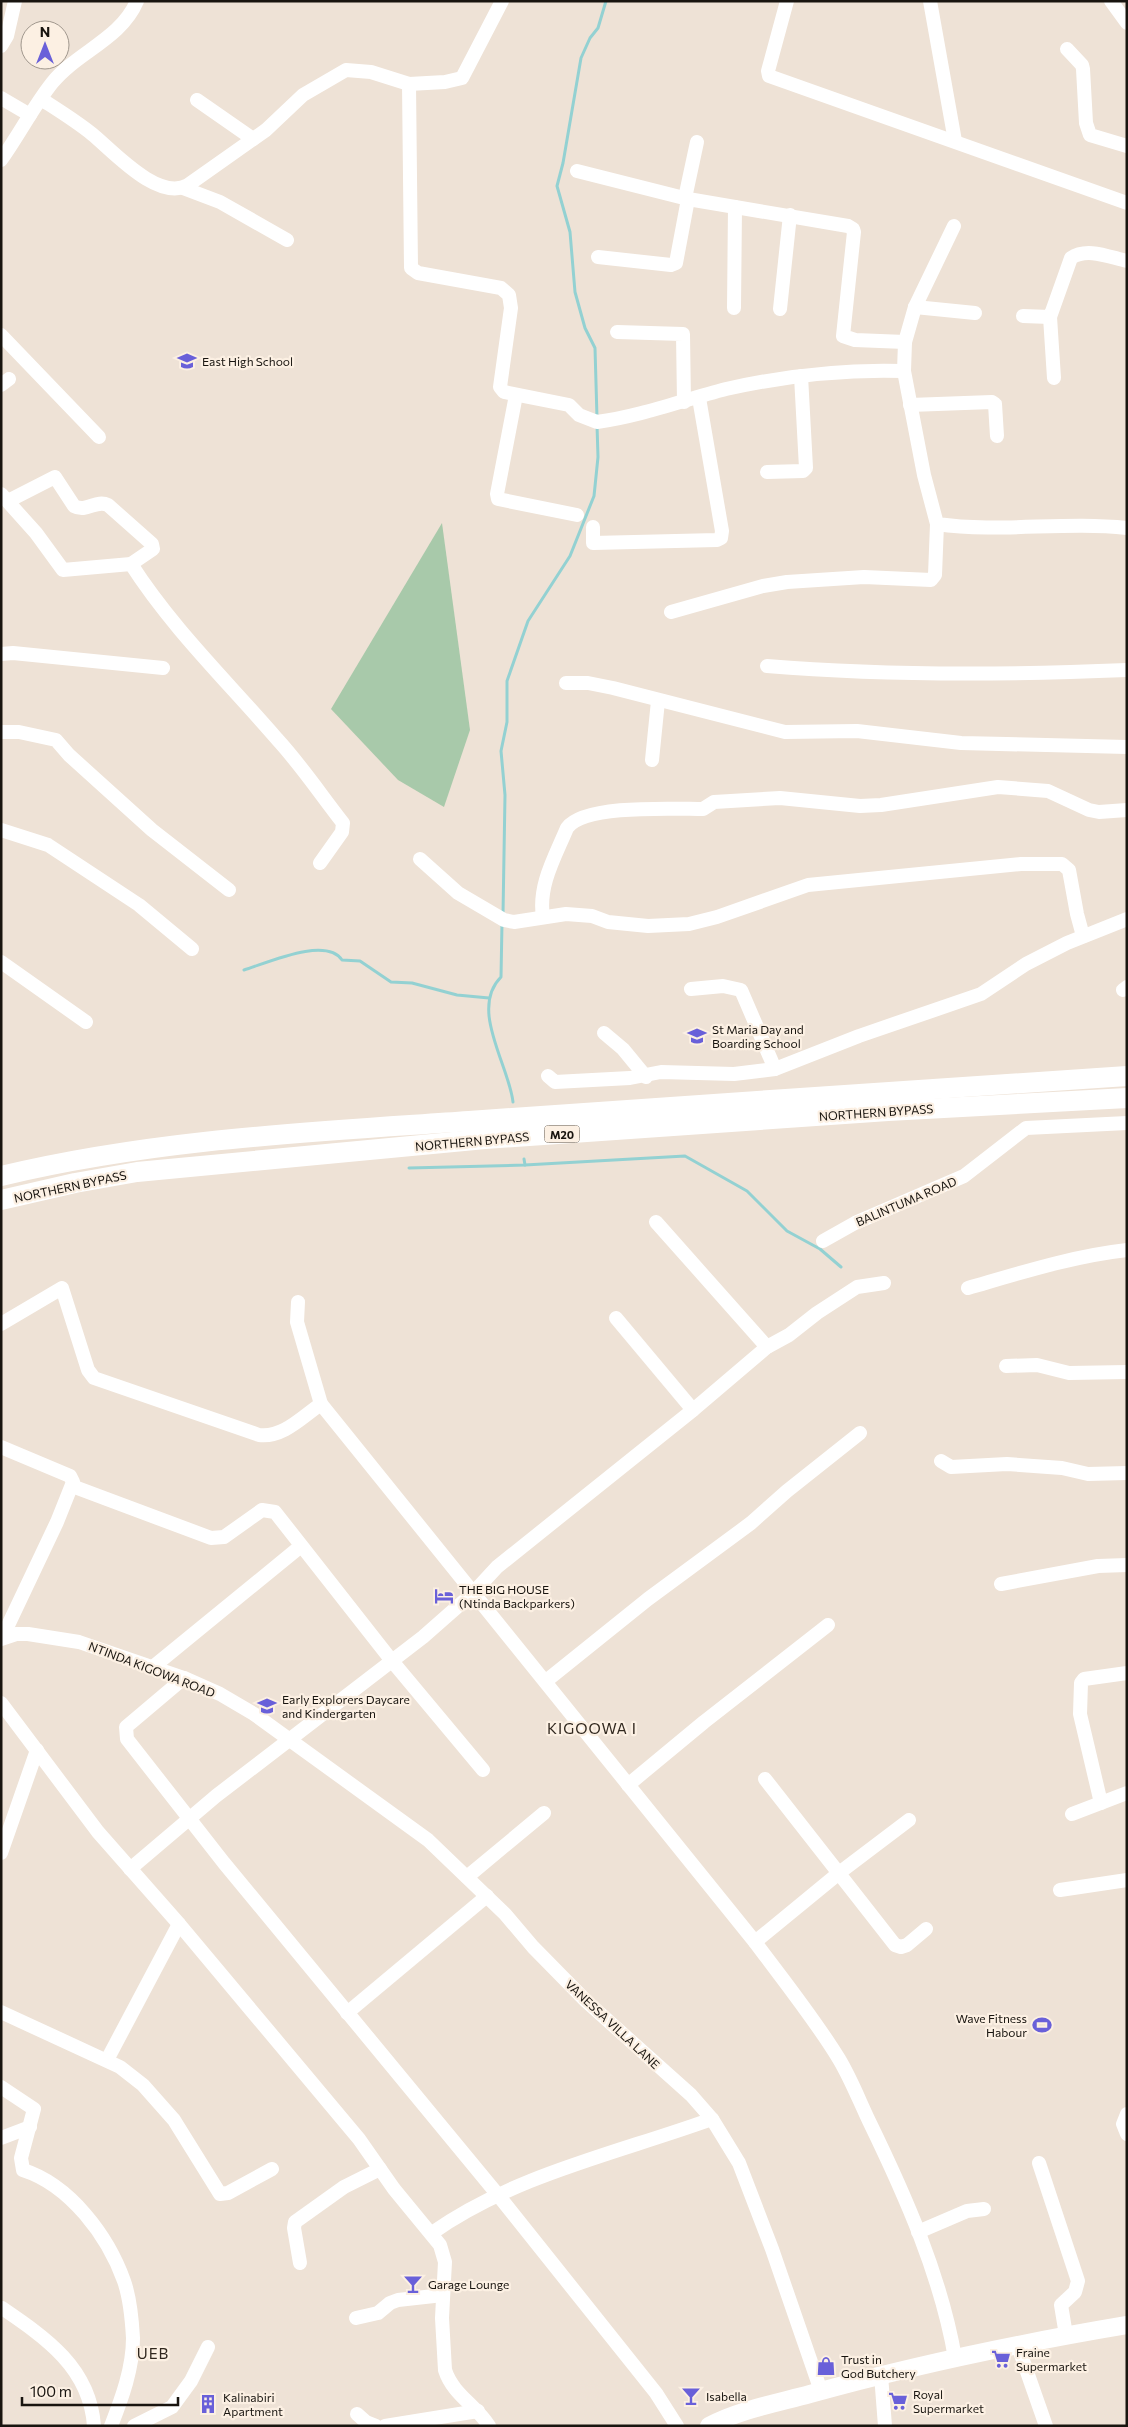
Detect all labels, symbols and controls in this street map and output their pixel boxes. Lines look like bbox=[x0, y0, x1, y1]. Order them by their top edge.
north arrow bbox=[20, 20, 70, 70]
text: N bbox=[40, 23, 50, 40]
school or university icon: East High School bbox=[176, 350, 198, 372]
place label: East High School bbox=[202, 354, 293, 368]
place label: St Maria Day and Boarding School bbox=[712, 1022, 804, 1050]
school or university icon: St Maria Day and Boarding School bbox=[686, 1025, 708, 1047]
street label: NORTHERN BYPASS bbox=[818, 1101, 934, 1123]
road number: M20 bbox=[544, 1126, 580, 1142]
street label: NORTHERN BYPASS bbox=[414, 1129, 530, 1153]
street label: NORTHERN BYPASS bbox=[13, 1167, 127, 1205]
street label: BALINTUMA ROAD bbox=[854, 1173, 959, 1229]
place label: THE BIG HOUSE (Ntinda Backparkers) bbox=[459, 1582, 575, 1610]
hotel icon: THE BIG HOUSE (Ntinda Backparkers) bbox=[433, 1585, 455, 1607]
street label: NTINDA KIGOWA ROAD bbox=[87, 1638, 217, 1700]
place label: Early Explorers Daycare and Kindergarten bbox=[282, 1692, 410, 1720]
school or university icon: Early Explorers Daycare and Kindergarten bbox=[256, 1695, 278, 1717]
district label: KIGOOWA I bbox=[547, 1719, 637, 1737]
street label: VANESSA VILLA LANE bbox=[563, 1977, 663, 2071]
place label: Wave Fitness Habour bbox=[956, 2011, 1027, 2039]
sports icon: Wave Fitness Habour bbox=[1031, 2014, 1053, 2036]
bar icon: Garage Lounge bbox=[402, 2273, 424, 2295]
place label: Garage Lounge bbox=[428, 2277, 509, 2291]
district label: UEB bbox=[137, 2344, 169, 2362]
place label: Fraine Supermarket bbox=[1016, 2345, 1087, 2373]
supermarket icon: Fraine Supermarket bbox=[990, 2348, 1012, 2370]
place label: Trust in God Butchery bbox=[841, 2352, 916, 2380]
shop icon: Trust in God Butchery bbox=[815, 2355, 837, 2377]
scale bar bbox=[22, 2374, 179, 2406]
text: 100 m bbox=[30, 2382, 72, 2400]
bar icon: Isabella bbox=[680, 2385, 702, 2407]
place label: Royal Supermarket bbox=[913, 2387, 984, 2415]
place label: Isabella bbox=[706, 2389, 747, 2403]
place label: Kalinabiri Apartment bbox=[223, 2390, 283, 2418]
supermarket icon: Royal Supermarket bbox=[887, 2390, 909, 2412]
building icon: Kalinabiri Apartment bbox=[197, 2393, 219, 2415]

